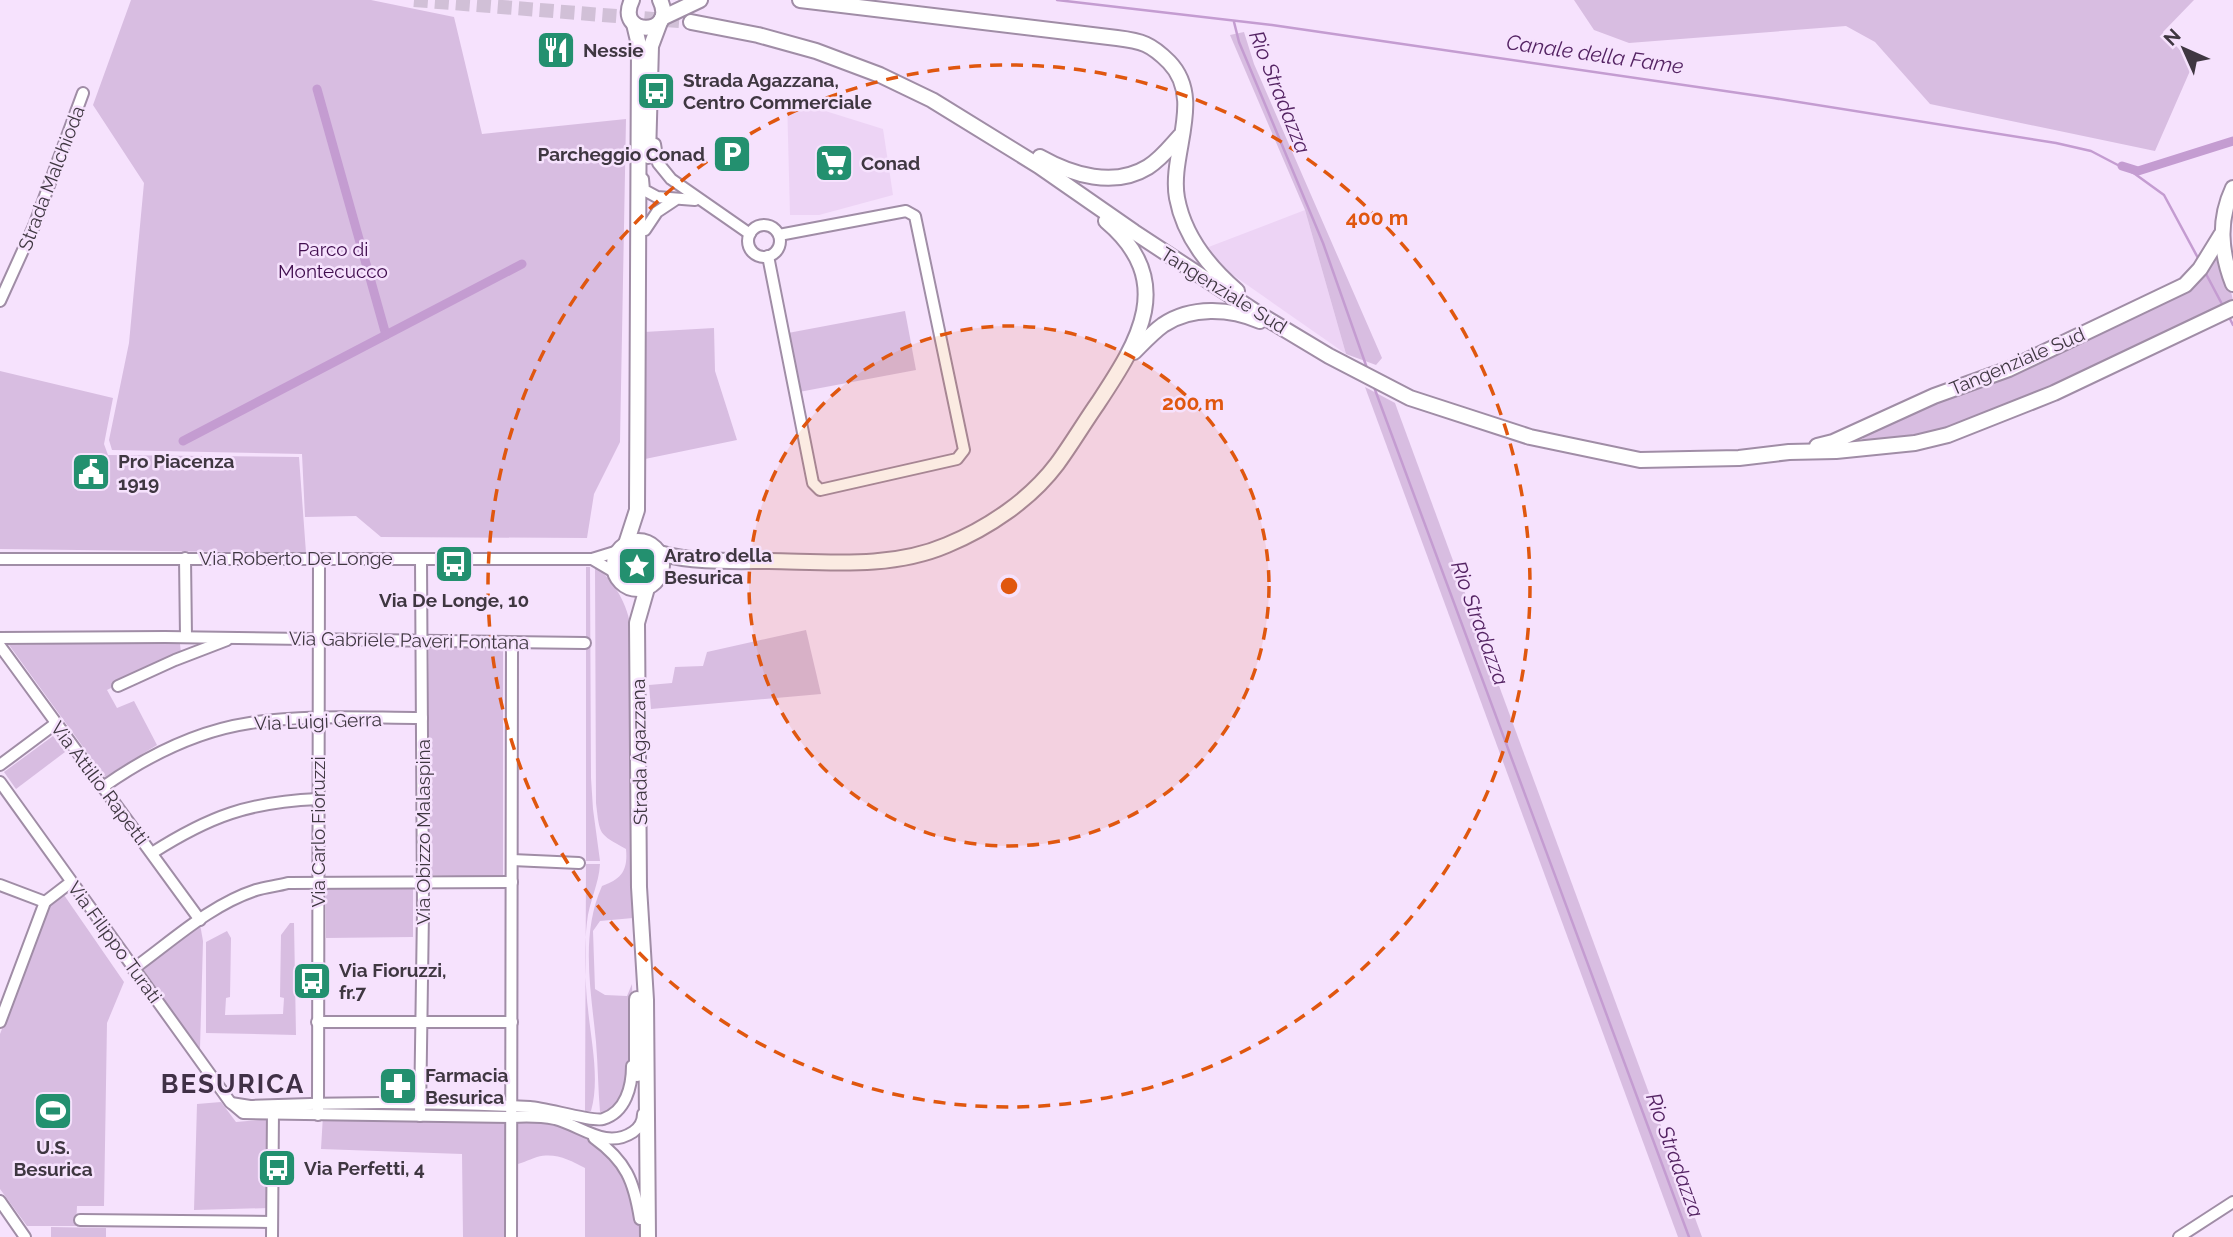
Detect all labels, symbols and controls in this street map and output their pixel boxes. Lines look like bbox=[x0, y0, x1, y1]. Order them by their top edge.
north arrow bbox=[2149, 14, 2219, 84]
text: N bbox=[2159, 24, 2185, 50]
water label: Rio Stradazza bbox=[1244, 27, 1316, 157]
restaurant icon: Nessie bbox=[535, 29, 577, 71]
water label: Canale della Fame bbox=[1505, 29, 1685, 79]
place label: Nessie bbox=[583, 39, 644, 61]
place label: Strada Agazzana, Centro Commerciale bbox=[683, 69, 872, 113]
bus stop icon: Strada Agazzana, Centro Commerciale bbox=[635, 70, 677, 112]
street label: Strada Malchioda bbox=[13, 103, 89, 253]
parking icon: Parcheggio Conad bbox=[711, 133, 753, 175]
supermarket icon: Conad bbox=[813, 142, 855, 184]
place label: Parcheggio Conad bbox=[537, 143, 705, 165]
place label: Conad bbox=[861, 152, 920, 174]
text: 400 m bbox=[1346, 205, 1408, 230]
park label: Parco di Montecucco bbox=[278, 238, 388, 282]
street label: Tangenziale Sud bbox=[1157, 242, 1291, 338]
street label: Tangenziale Sud bbox=[1946, 323, 2088, 399]
text: 200 m bbox=[1162, 390, 1224, 415]
place label: Pro Piacenza 1919 bbox=[118, 450, 235, 494]
public building icon: Pro Piacenza 1919 bbox=[70, 451, 112, 493]
bus stop icon: Via De Longe, 10 bbox=[433, 543, 475, 585]
place label: Aratro della Besurica bbox=[664, 544, 772, 588]
place icon: Aratro della Besurica bbox=[616, 545, 658, 587]
street label: Via Roberto De Longe bbox=[199, 547, 393, 569]
water label: Rio Stradazza bbox=[1446, 558, 1514, 688]
centre of rings bbox=[997, 574, 1021, 598]
place label: Via De Longe, 10 bbox=[379, 589, 529, 611]
street label: Via Gabriele Paveri Fontana bbox=[289, 627, 529, 653]
street label: Strada Agazzana bbox=[627, 679, 651, 825]
street label: Via Luigi Gerra bbox=[254, 708, 382, 734]
street label: Via Attilio Rapetti bbox=[46, 717, 154, 849]
street label: Via Obizzo Malaspina bbox=[412, 739, 434, 925]
street label: Via Carlo Fioruzzi bbox=[307, 756, 329, 908]
street label: Via Filippo Turati bbox=[64, 877, 166, 1007]
place label: Via Fioruzzi, fr.7 bbox=[339, 959, 447, 1003]
bus stop icon: Via Fioruzzi, fr.7 bbox=[291, 960, 333, 1002]
place label: Farmacia Besurica bbox=[425, 1064, 508, 1108]
pharmacy icon: Farmacia Besurica bbox=[377, 1065, 419, 1107]
district label: BESURICA bbox=[161, 1069, 305, 1099]
sports icon: U.S. Besurica bbox=[32, 1090, 74, 1132]
water label: Rio Stradazza bbox=[1641, 1090, 1709, 1220]
place label: U.S. Besurica bbox=[13, 1136, 93, 1180]
bus stop icon: Via Perfetti, 4 bbox=[256, 1147, 298, 1189]
place label: Via Perfetti, 4 bbox=[304, 1157, 425, 1179]

